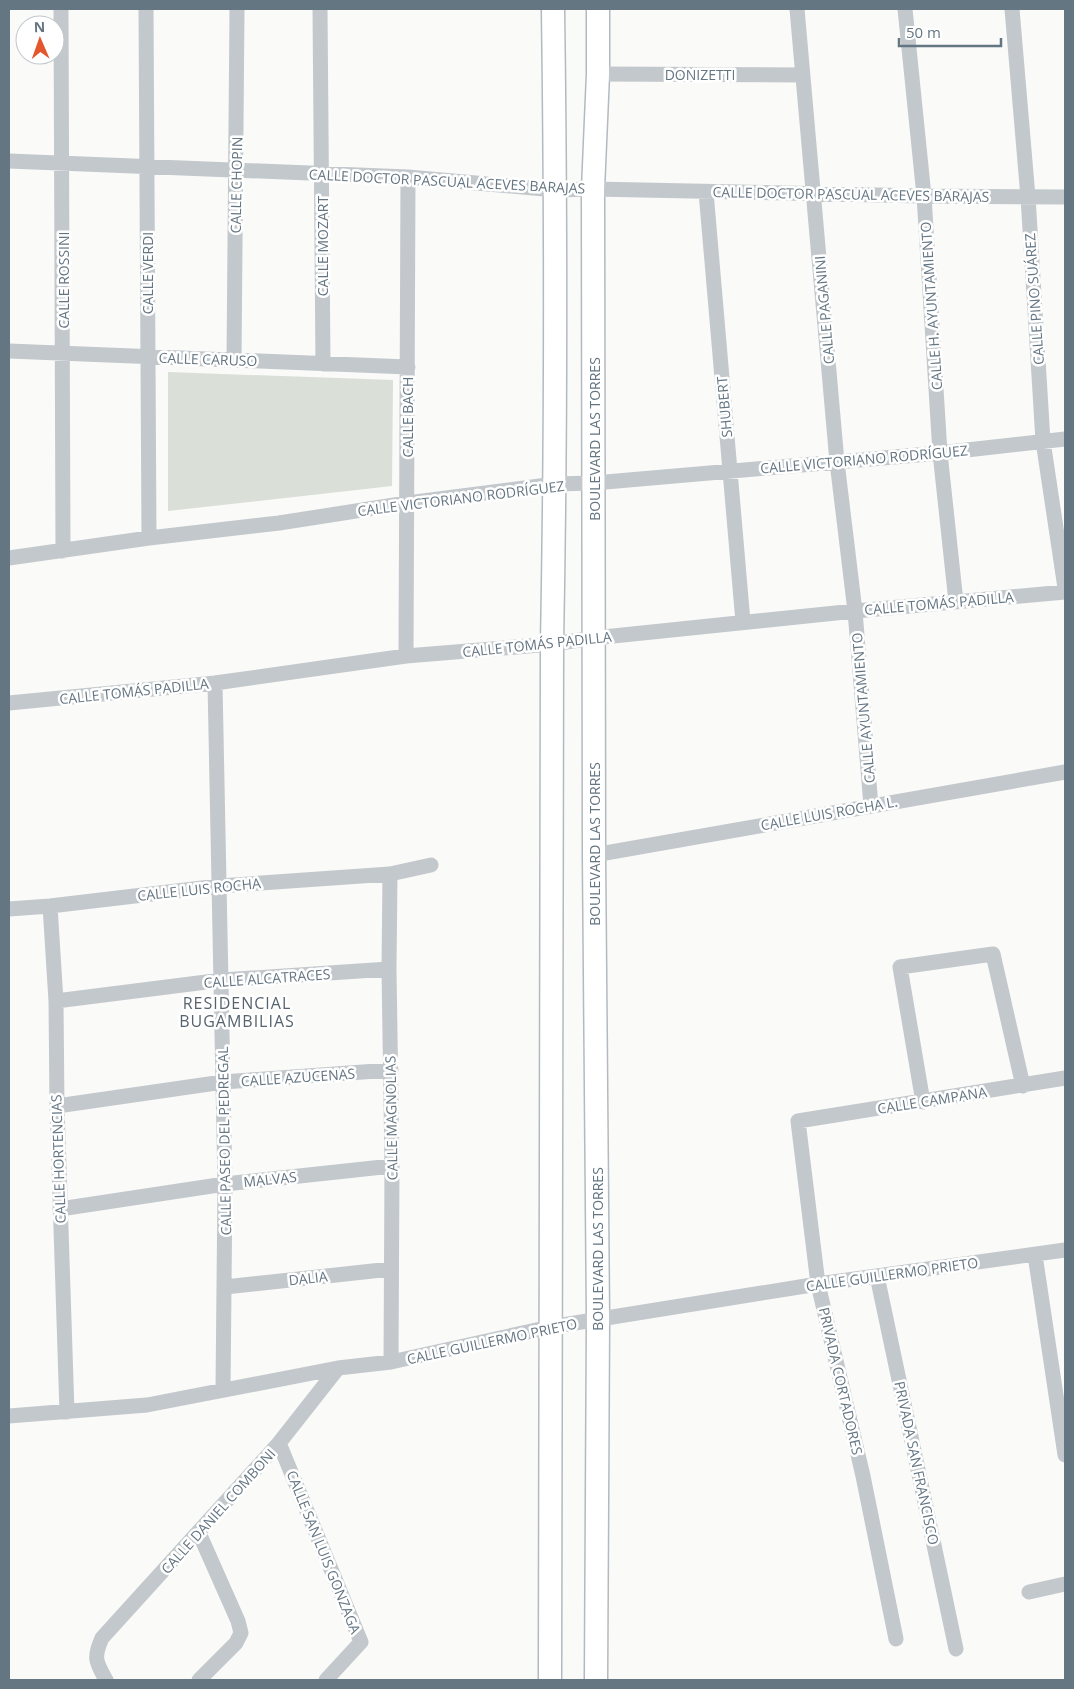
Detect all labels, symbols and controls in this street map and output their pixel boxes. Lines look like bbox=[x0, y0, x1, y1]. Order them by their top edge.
north arrow bbox=[15, 15, 65, 65]
scale bar bbox=[899, 15, 1002, 47]
text: N bbox=[34, 17, 46, 36]
text: 50 m bbox=[906, 22, 941, 42]
street label: DONIZETTI bbox=[665, 65, 735, 84]
street label: CALLE CHOPIN bbox=[226, 137, 246, 233]
street label: CALLE DOCTOR PASCUAL ACEVES BARAJAS bbox=[308, 164, 586, 198]
street label: CALLE DOCTOR PASCUAL ACEVES BARAJAS bbox=[712, 182, 990, 206]
street label: CALLE MOZART bbox=[313, 196, 332, 296]
street label: CALLE H. AYUNTAMIENTO bbox=[916, 221, 946, 391]
street label: CALLE ROSSINI bbox=[54, 232, 73, 328]
street label: CALLE VERDI bbox=[138, 232, 157, 314]
street label: CALLE PINO SUÁREZ bbox=[1020, 232, 1048, 366]
street label: CALLE PAGANINI bbox=[810, 255, 838, 365]
street label: CALLE CARUSO bbox=[158, 348, 258, 370]
street label: BOULEVARD LAS TORRES bbox=[585, 357, 604, 521]
street label: SHUBERT bbox=[712, 375, 736, 438]
street label: CALLE BACH bbox=[398, 377, 417, 457]
street label: CALLE VICTORIANO RODRÍGUEZ bbox=[759, 440, 969, 478]
street label: CALLE VICTORIANO RODRÍGUEZ bbox=[356, 476, 566, 520]
street label: CALLE TOMÁS PADILLA bbox=[864, 587, 1015, 619]
street label: CALLE TOMÁS PADILLA bbox=[461, 627, 613, 661]
street label: CALLE AYUNTAMIENTO bbox=[847, 632, 879, 784]
street label: CALLE TOMÁS PADILLA bbox=[58, 674, 210, 708]
street label: BOULEVARD LAS TORRES bbox=[585, 762, 604, 926]
street label: CALLE LUIS ROCHA L. bbox=[759, 792, 899, 834]
street label: CALLE LUIS ROCHA bbox=[136, 873, 262, 905]
street label: CALLE ALCATRACES bbox=[203, 964, 331, 992]
district label: RESIDENCIAL BUGAMBILIAS bbox=[179, 992, 295, 1032]
street label: CALLE PASEO DEL PEDREGAL bbox=[213, 1046, 235, 1236]
street label: CALLE MAGNOLIAS bbox=[380, 1056, 402, 1180]
street label: CALLE AZUCENAS bbox=[240, 1064, 356, 1090]
street label: CALLE CAMPANA bbox=[876, 1082, 988, 1118]
street label: CALLE HORTENCIAS bbox=[46, 1094, 70, 1224]
street label: MALVAS bbox=[242, 1167, 298, 1191]
street label: BOULEVARD LAS TORRES bbox=[588, 1167, 607, 1331]
street label: CALLE GUILLERMO PRIETO bbox=[805, 1253, 979, 1295]
street label: DALIA bbox=[288, 1266, 329, 1289]
street label: PRIVADA CORTADORES bbox=[815, 1305, 867, 1457]
street label: CALLE GUILLERMO PRIETO bbox=[405, 1314, 579, 1368]
street label: PRIVADA SAN FRANCISCO bbox=[890, 1379, 944, 1547]
street label: CALLE DANIEL COMBONI bbox=[157, 1444, 279, 1578]
street label: CALLE SAN LUIS GONZAGA bbox=[282, 1467, 366, 1637]

